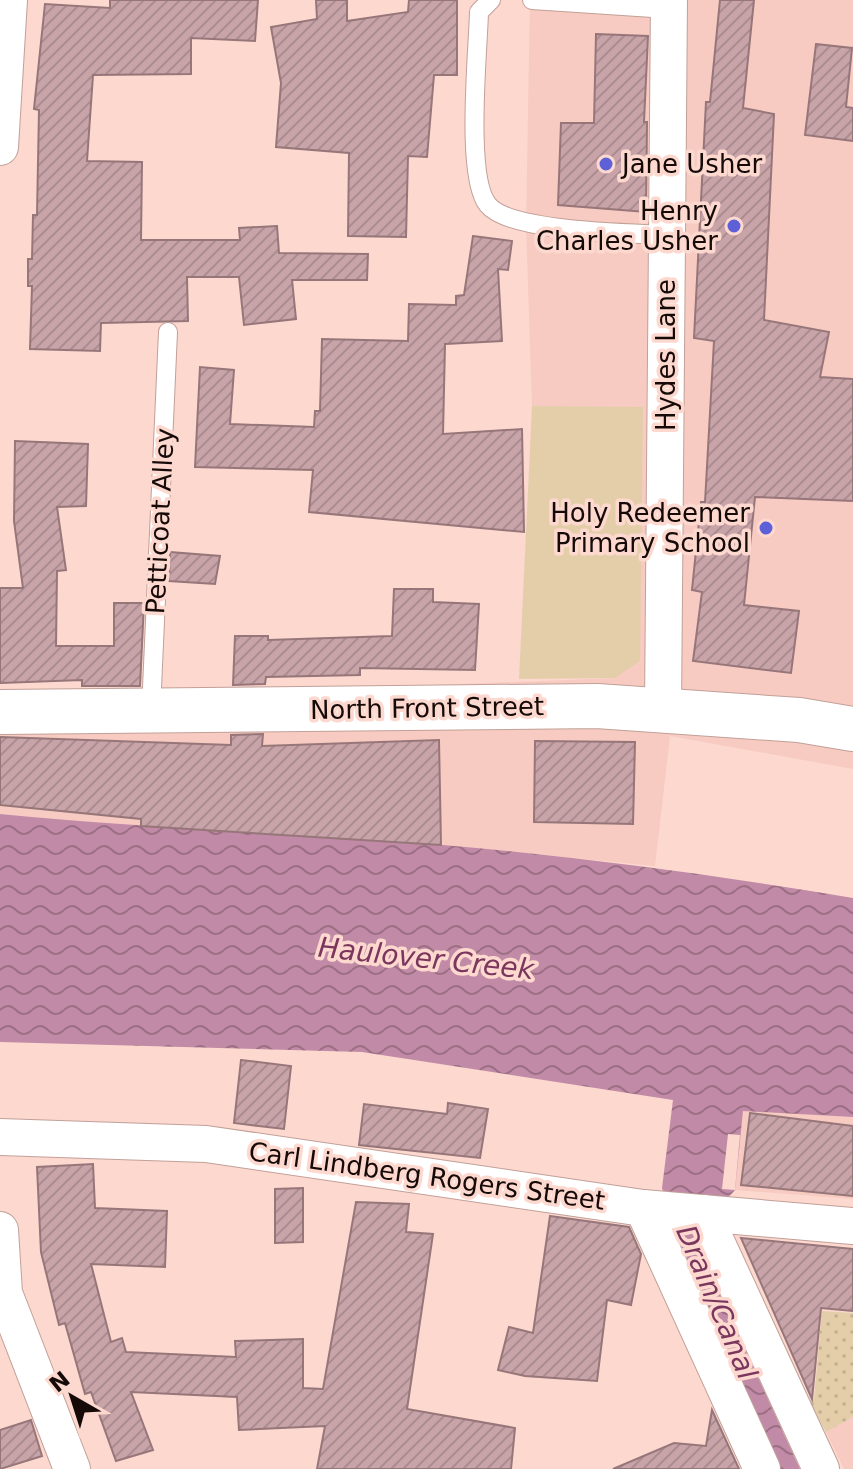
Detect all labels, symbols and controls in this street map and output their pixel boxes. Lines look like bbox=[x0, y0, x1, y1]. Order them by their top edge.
place label: Jane Usher bbox=[620, 149, 762, 179]
marker: Jane Usher bbox=[597, 155, 615, 173]
place label: Henry Charles Usher bbox=[536, 196, 718, 256]
marker: Henry Charles Usher bbox=[725, 217, 743, 235]
street label: Hydes Lane bbox=[651, 279, 681, 431]
street label: Petticoat Alley bbox=[140, 427, 180, 615]
place label: Holy Redeemer Primary School bbox=[550, 498, 750, 558]
marker: Holy Redeemer Primary School bbox=[757, 519, 775, 537]
street label: North Front Street bbox=[310, 691, 544, 725]
water label: Haulover Creek bbox=[316, 931, 537, 986]
street label: Carl Lindberg Rogers Street bbox=[247, 1136, 607, 1216]
water label: Drain/Canal bbox=[669, 1220, 764, 1385]
north arrow bbox=[32, 1357, 112, 1437]
text: N bbox=[45, 1366, 75, 1397]

